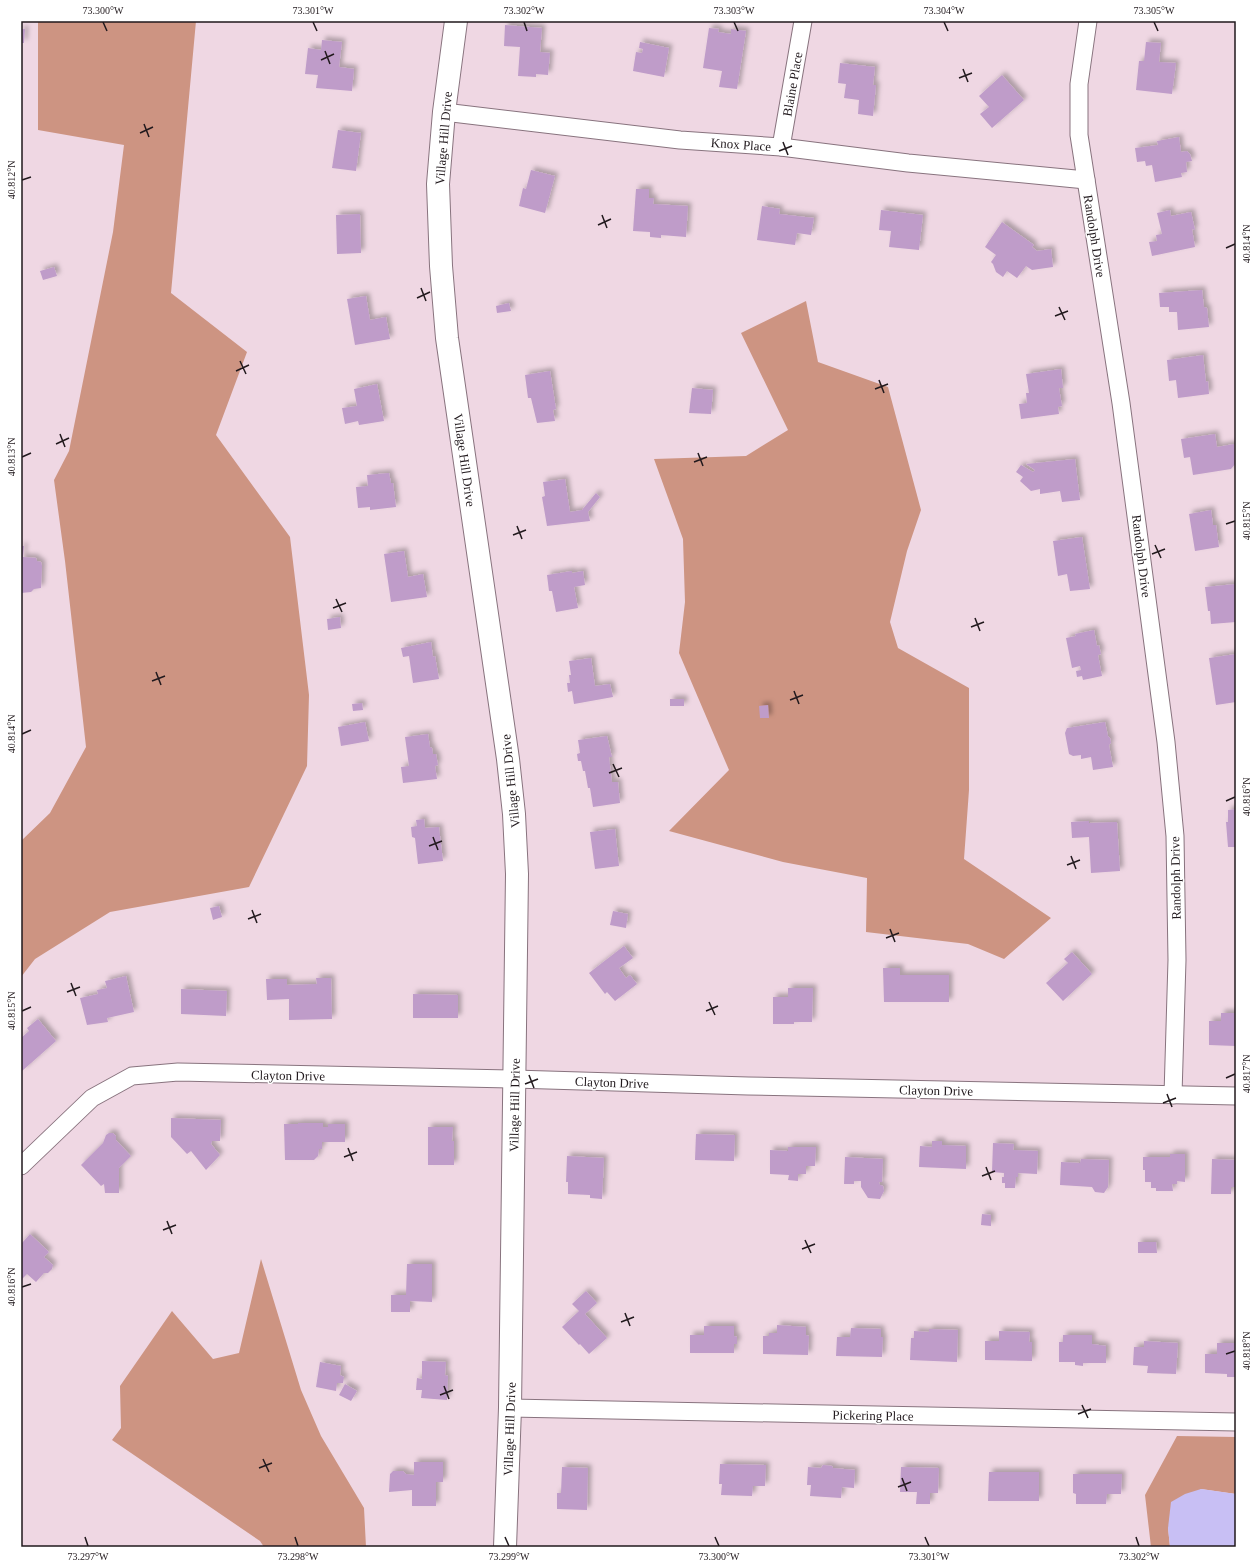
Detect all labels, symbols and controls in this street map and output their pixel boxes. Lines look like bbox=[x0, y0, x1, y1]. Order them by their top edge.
text: 73.300°W bbox=[83, 5, 124, 16]
text: 73.301°W bbox=[293, 5, 334, 16]
text: 73.302°W bbox=[504, 5, 545, 16]
text: 73.303°W bbox=[714, 5, 755, 16]
text: 73.304°W bbox=[924, 5, 965, 16]
text: 73.305°W bbox=[1134, 5, 1175, 16]
street label: Blaine Place bbox=[779, 50, 806, 118]
street label: Village Hill Drive bbox=[432, 90, 455, 185]
street label: Knox Place bbox=[710, 135, 772, 154]
text: 40.812°N bbox=[6, 161, 17, 199]
street label: Randolph Drive bbox=[1081, 194, 1108, 279]
text: 40.814°N bbox=[1241, 225, 1252, 263]
street label: Village Hill Drive bbox=[451, 413, 478, 508]
text: 40.813°N bbox=[6, 438, 17, 476]
text: 40.815°N bbox=[1241, 502, 1252, 540]
street label: Randolph Drive bbox=[1129, 514, 1154, 599]
text: 40.814°N bbox=[6, 715, 17, 753]
street label: Village Hill Drive bbox=[498, 733, 523, 828]
text: 40.816°N bbox=[1241, 778, 1252, 816]
street label: Randolph Drive bbox=[1167, 836, 1184, 920]
text: 40.815°N bbox=[6, 992, 17, 1030]
text: 40.817°N bbox=[1241, 1055, 1252, 1093]
street label: Village Hill Drive bbox=[506, 1058, 523, 1152]
street label: Clayton Drive bbox=[251, 1067, 325, 1084]
street label: Clayton Drive bbox=[575, 1074, 649, 1091]
street label: Clayton Drive bbox=[899, 1082, 973, 1099]
text: 40.816°N bbox=[6, 1268, 17, 1306]
text: 40.818°N bbox=[1241, 1332, 1252, 1370]
street label: Village Hill Drive bbox=[500, 1382, 519, 1476]
street label: Pickering Place bbox=[832, 1407, 914, 1424]
text: 73.297°W bbox=[68, 1551, 109, 1562]
text: 73.298°W bbox=[278, 1551, 319, 1562]
text: 73.299°W bbox=[489, 1551, 530, 1562]
text: 73.300°W bbox=[699, 1551, 740, 1562]
text: 73.301°W bbox=[909, 1551, 950, 1562]
text: 73.302°W bbox=[1119, 1551, 1160, 1562]

